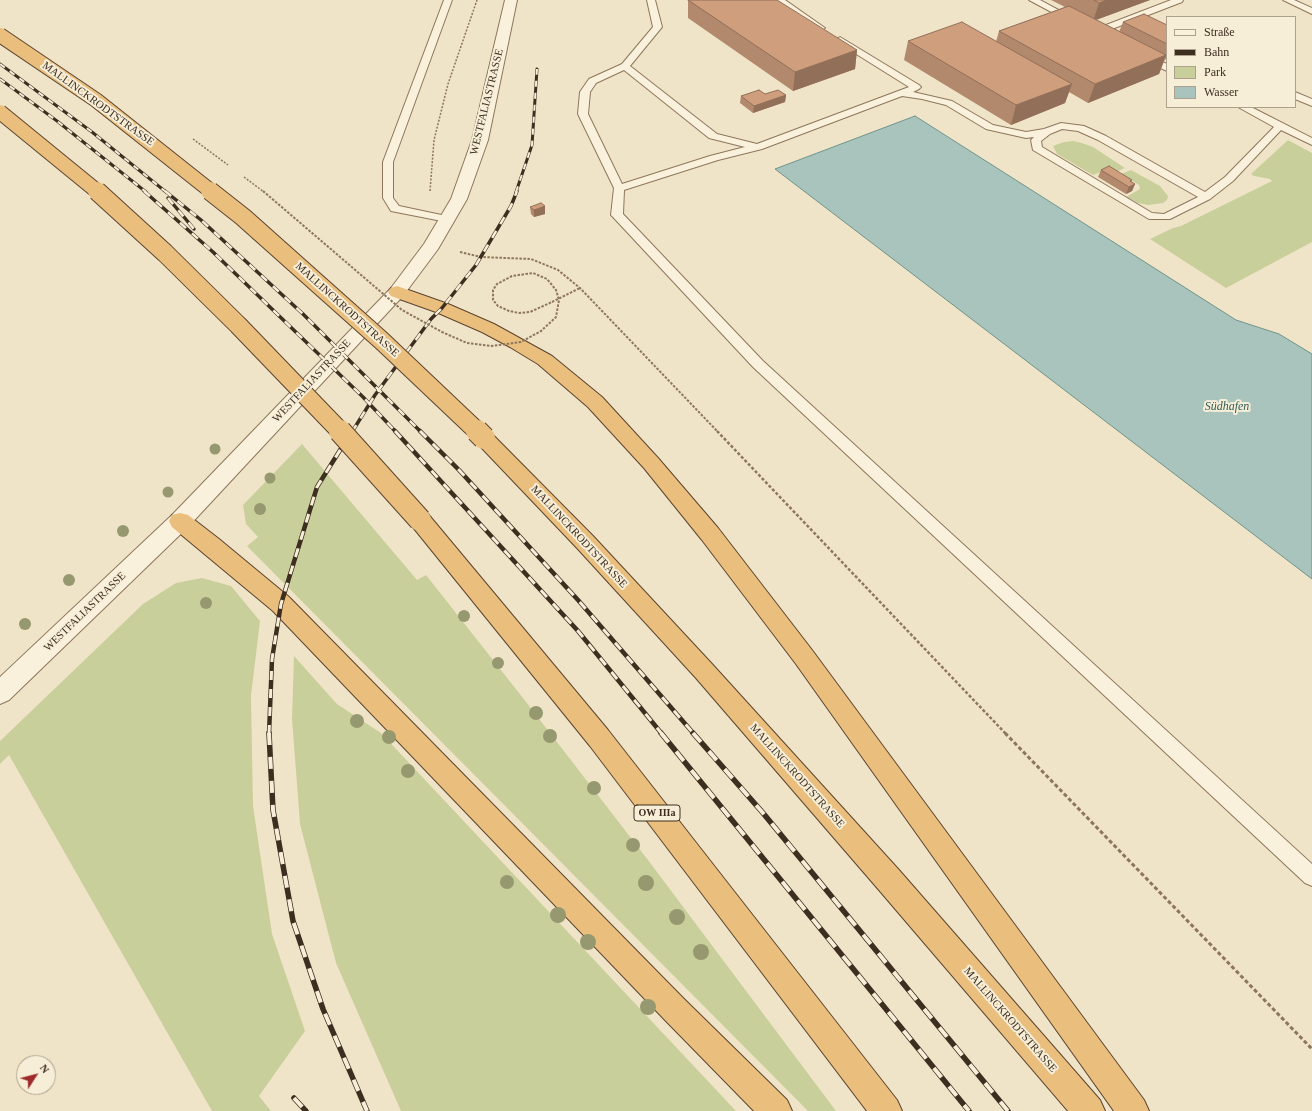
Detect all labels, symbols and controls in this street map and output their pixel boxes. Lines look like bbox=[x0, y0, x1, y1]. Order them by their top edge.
legend bbox=[1166, 16, 1296, 108]
text: Straße bbox=[1204, 25, 1235, 39]
text: Bahn bbox=[1204, 45, 1229, 59]
street label: WESTFALIASTRASSE bbox=[467, 48, 507, 156]
street label: MALLINCKRODTSTRASSE bbox=[39, 59, 157, 149]
text: Park bbox=[1204, 65, 1226, 79]
text: Wasser bbox=[1204, 85, 1238, 99]
street label: MALLINCKRODTSTRASSE bbox=[292, 260, 402, 360]
street label: WESTFALIASTRASSE bbox=[270, 337, 354, 425]
water label: Südhafen bbox=[1205, 400, 1249, 414]
street label: MALLINCKRODTSTRASSE bbox=[528, 483, 630, 591]
street label: WESTFALIASTRASSE bbox=[41, 570, 129, 654]
street label: MALLINCKRODTSTRASSE bbox=[747, 721, 847, 831]
road number: OW IIIa bbox=[634, 805, 680, 821]
street label: MALLINCKRODTSTRASSE bbox=[961, 965, 1059, 1075]
north arrow bbox=[16, 1055, 56, 1095]
text: N bbox=[38, 1062, 52, 1075]

